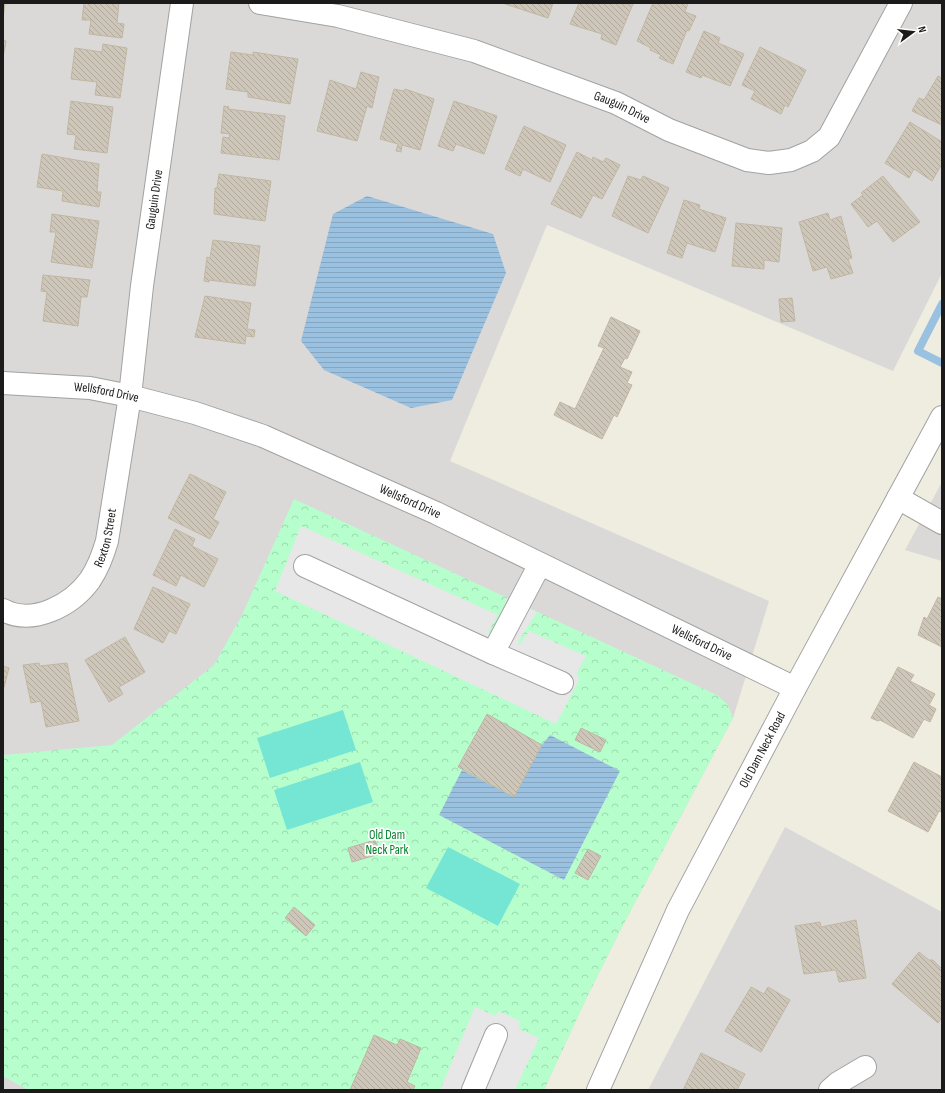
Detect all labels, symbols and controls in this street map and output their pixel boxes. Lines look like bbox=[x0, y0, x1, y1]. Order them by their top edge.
north arrow bbox=[893, 12, 933, 52]
text: N bbox=[915, 25, 929, 34]
street label: Gauguin Drive bbox=[592, 88, 653, 127]
street label: Gauguin Drive bbox=[142, 169, 166, 231]
street label: Wellsford Drive bbox=[74, 379, 141, 406]
street label: Wellsford Drive bbox=[377, 481, 444, 522]
street label: Rexton Street bbox=[90, 507, 120, 570]
street label: Wellsford Drive bbox=[669, 621, 735, 664]
street label: Old Dam Neck Road bbox=[736, 709, 789, 791]
park label: Old Dam Neck Park bbox=[365, 827, 409, 858]

